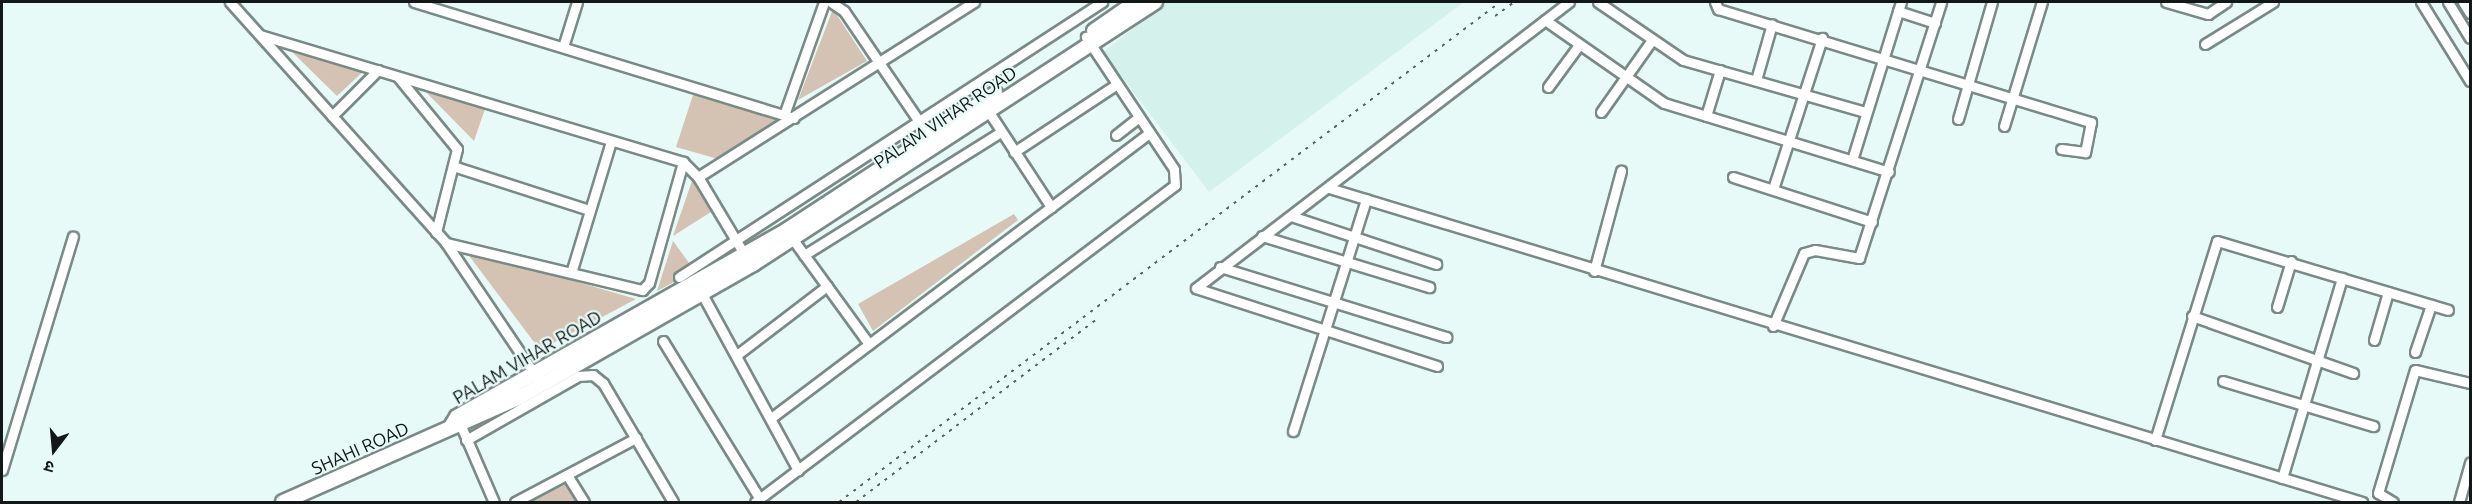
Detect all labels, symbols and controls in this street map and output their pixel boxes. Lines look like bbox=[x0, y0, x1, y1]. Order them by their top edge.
street label: PALAM VIHAR ROAD bbox=[869, 61, 1021, 173]
street label: PALAM VIHAR ROAD bbox=[449, 306, 605, 408]
street label: SHAHI ROAD bbox=[308, 417, 412, 479]
north arrow bbox=[24, 420, 84, 480]
text: उ bbox=[42, 457, 56, 477]

